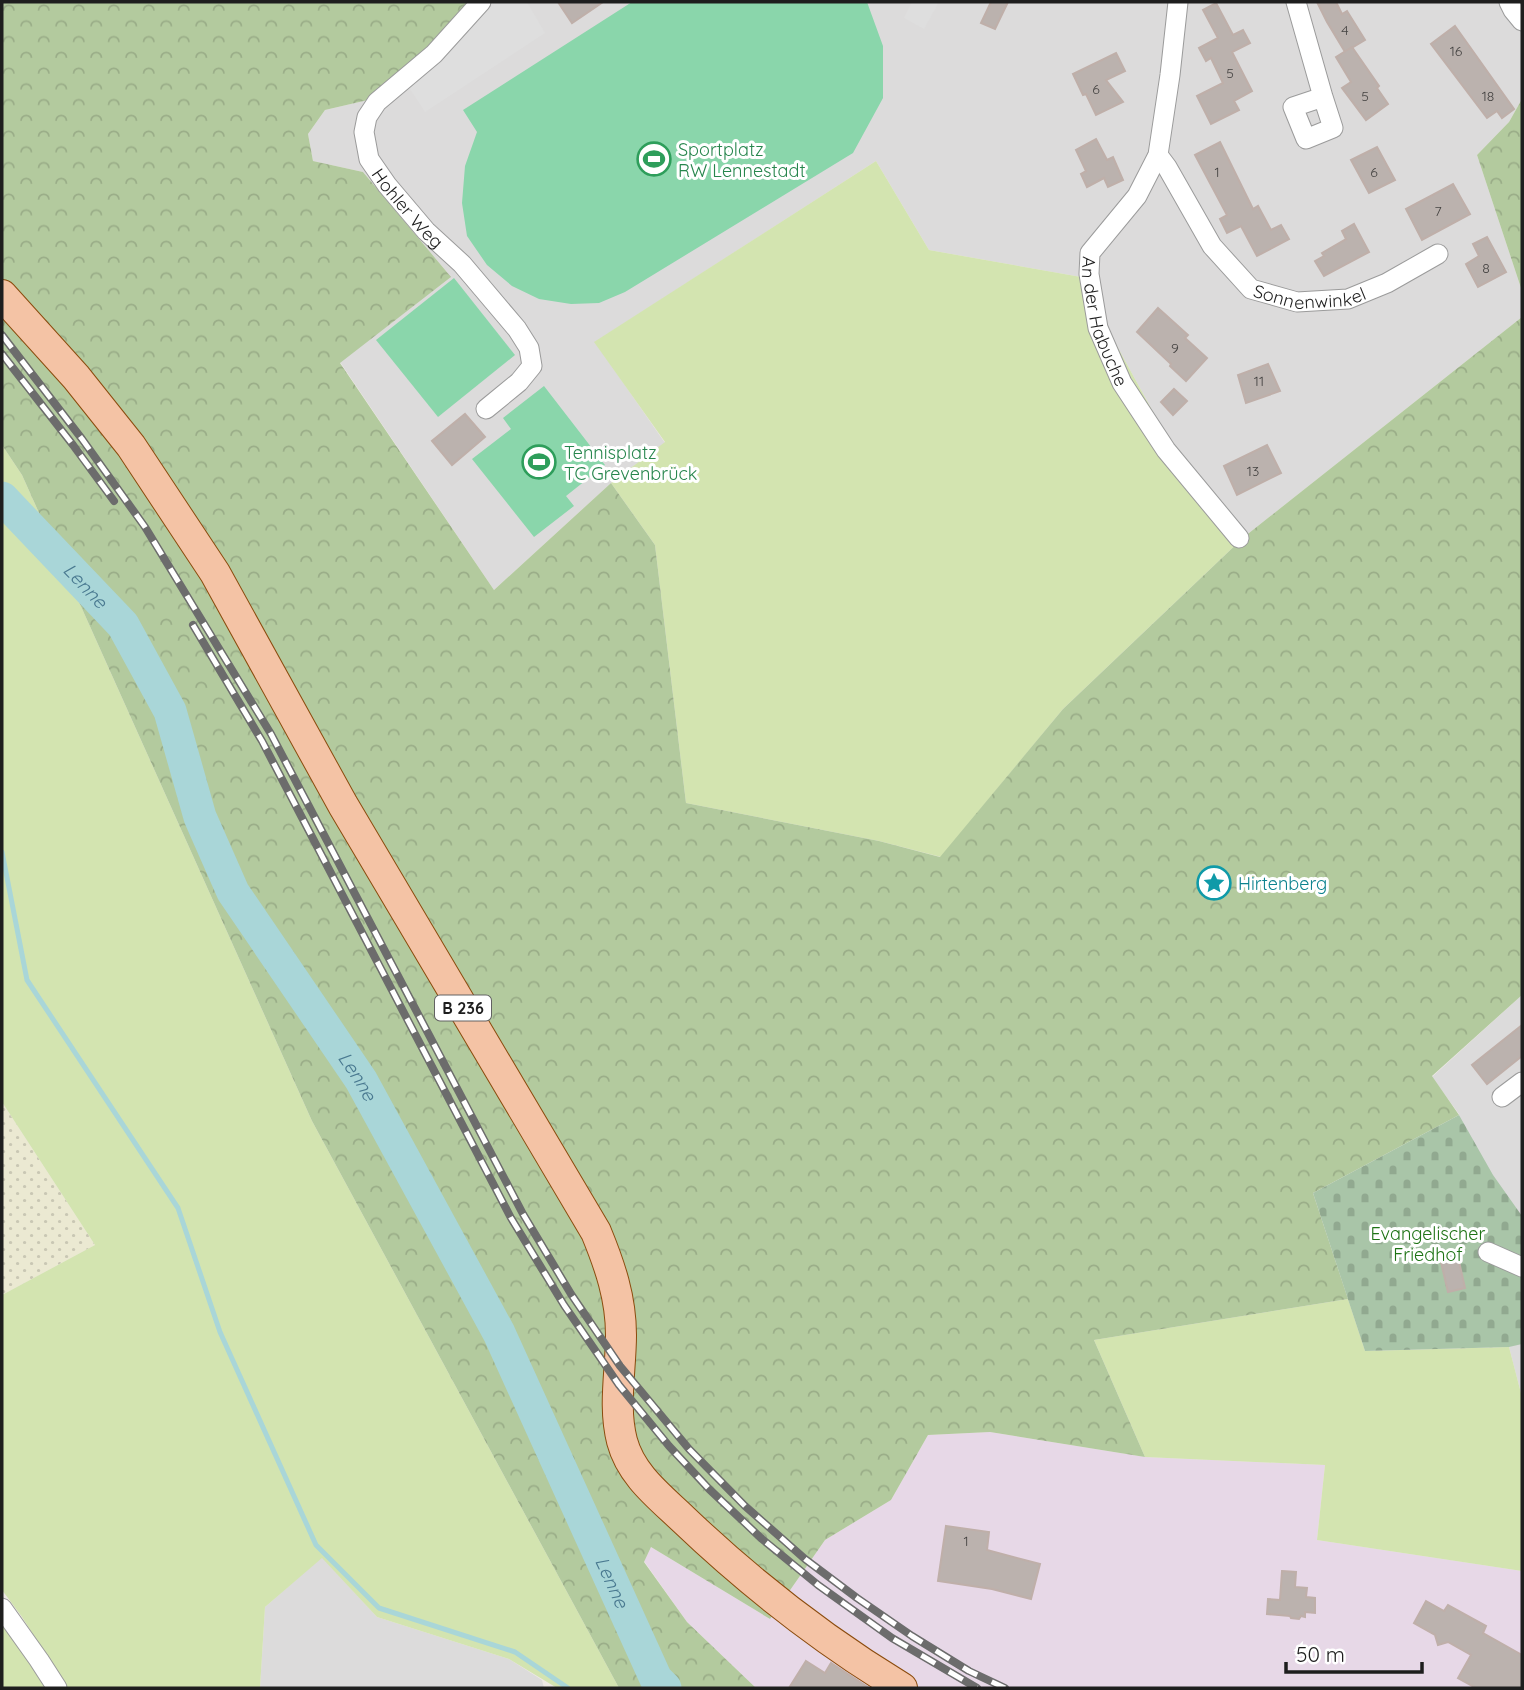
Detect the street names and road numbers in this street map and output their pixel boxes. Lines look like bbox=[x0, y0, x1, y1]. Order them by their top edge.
street label: Hohler Weg bbox=[367, 163, 448, 253]
street label: An der Habuche bbox=[1077, 256, 1133, 390]
street label: Sonnenwinkel bbox=[1251, 279, 1369, 314]
road number: B 236 bbox=[435, 996, 491, 1020]

